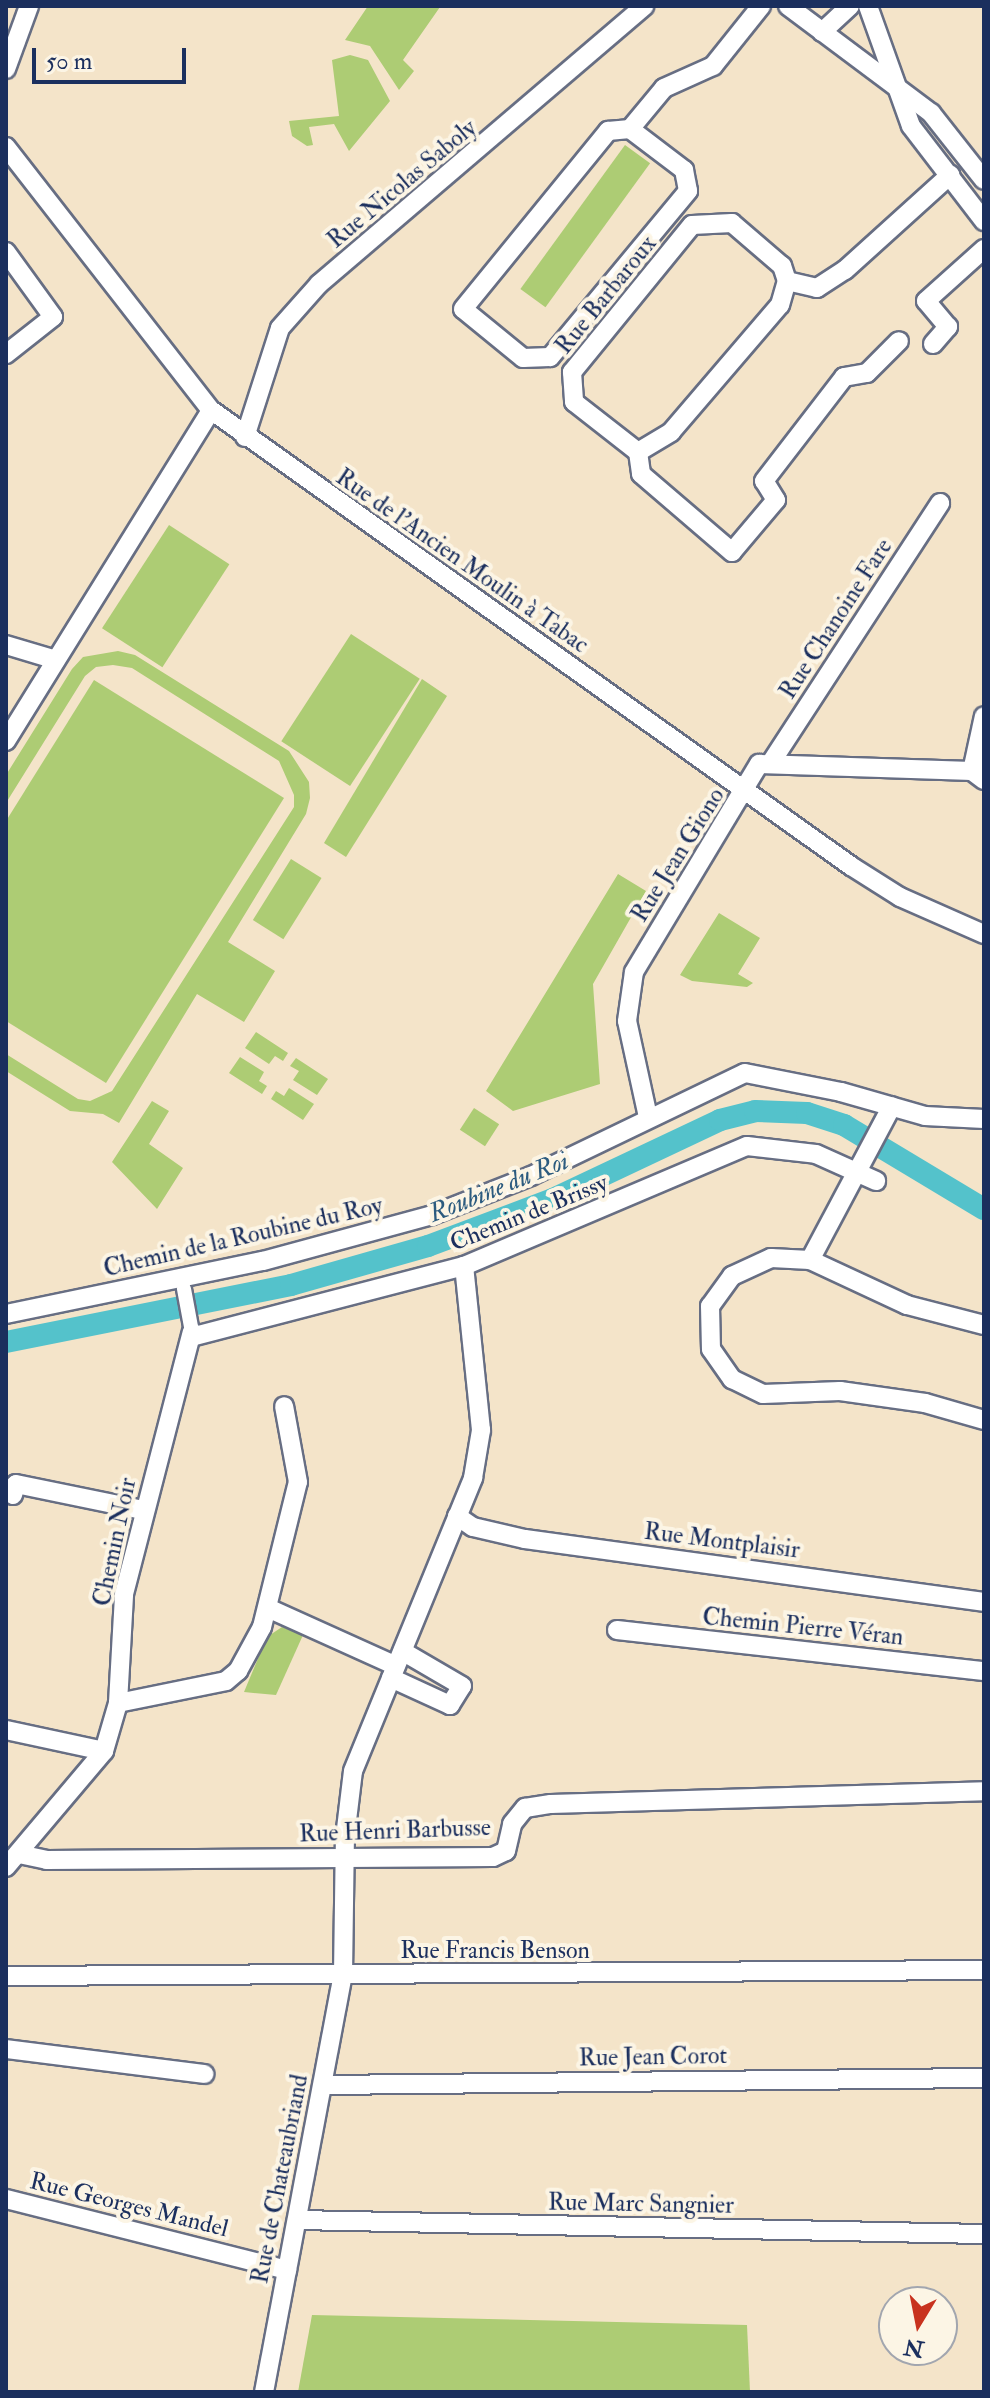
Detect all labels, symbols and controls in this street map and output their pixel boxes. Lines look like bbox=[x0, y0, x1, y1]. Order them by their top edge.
scale bar bbox=[36, 32, 190, 82]
text: 50 m bbox=[46, 46, 92, 77]
street label: Rue Nicolas Saboly bbox=[322, 113, 482, 255]
street label: Rue Barbaroux bbox=[549, 230, 663, 360]
street label: Rue de l'Ancien Moulin à Tabac bbox=[330, 463, 594, 659]
street label: Rue Chanoine Fare bbox=[773, 533, 899, 705]
street label: Rue Jean Giono bbox=[625, 783, 731, 927]
water label: Roubine du Roi bbox=[425, 1146, 573, 1230]
street label: Chemin de Brissy bbox=[446, 1168, 612, 1258]
street label: Chemin de la Roubine du Roy bbox=[101, 1191, 385, 1283]
street label: Chemin Noir bbox=[87, 1475, 143, 1609]
street label: Rue Montplaisir bbox=[642, 1517, 802, 1565]
street label: Chemin Pierre Véran bbox=[701, 1602, 905, 1652]
street label: Rue Henri Barbusse bbox=[299, 1813, 491, 1849]
street label: Rue Francis Benson bbox=[400, 1937, 590, 1965]
street label: Rue Jean Corot bbox=[579, 2041, 727, 2073]
street label: Rue de Chateaubriand bbox=[246, 2072, 314, 2286]
street label: Rue Georges Mandel bbox=[27, 2166, 231, 2244]
street label: Rue Marc Sangnier bbox=[548, 2188, 734, 2220]
north arrow bbox=[878, 2286, 958, 2366]
text: N bbox=[902, 2332, 926, 2363]

